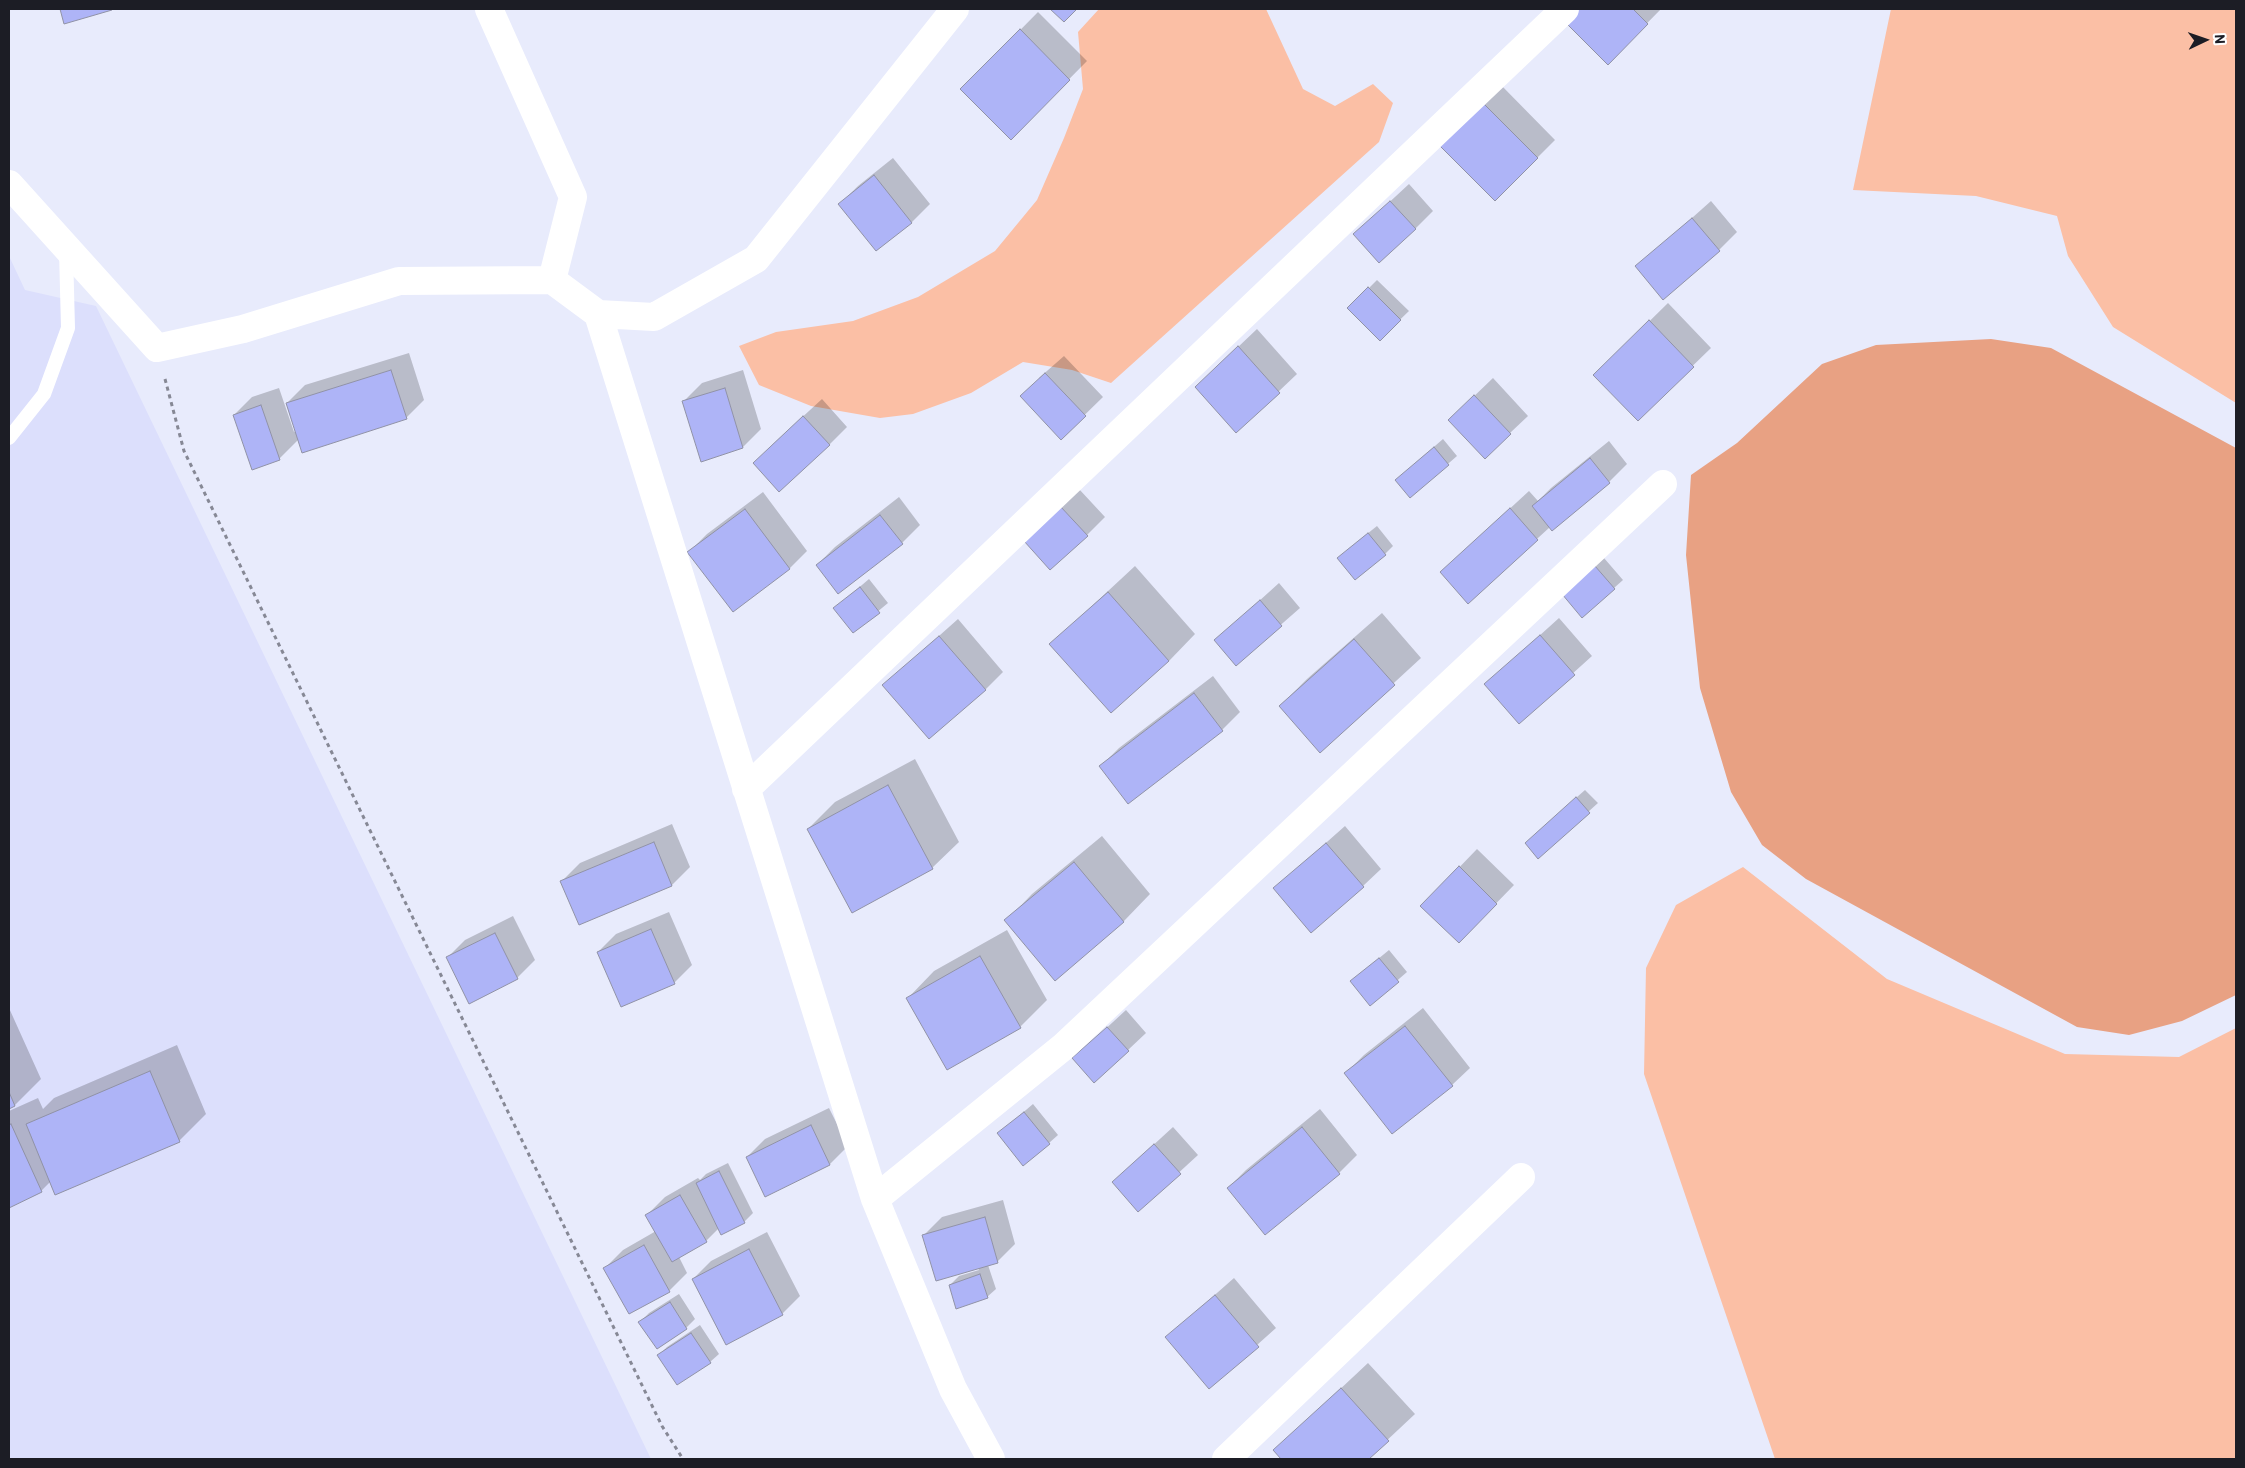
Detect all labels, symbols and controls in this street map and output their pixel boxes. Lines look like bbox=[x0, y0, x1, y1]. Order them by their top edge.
north arrow bbox=[2180, 15, 2230, 65]
text: N bbox=[2212, 34, 2229, 44]

